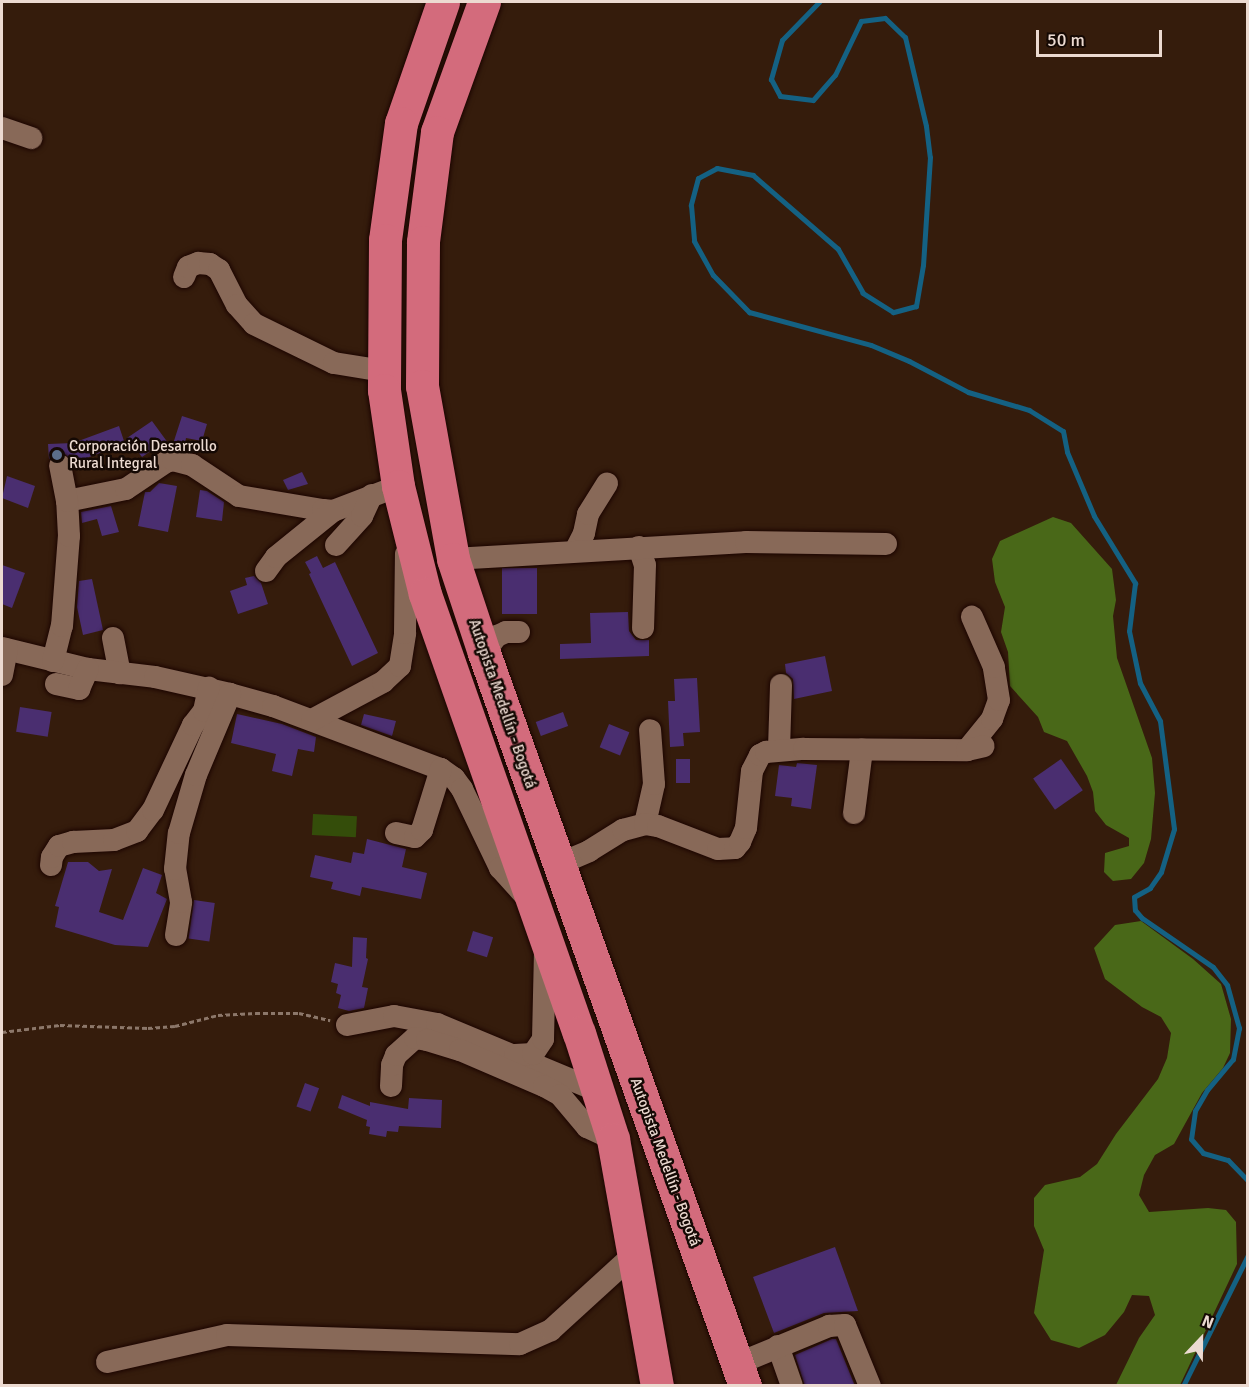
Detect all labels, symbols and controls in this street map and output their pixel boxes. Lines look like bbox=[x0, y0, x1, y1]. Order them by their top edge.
scale bar bbox=[1039, 18, 1165, 56]
text: 50 m bbox=[1047, 29, 1085, 51]
place label: Corporación Desarrollo Rural Integral bbox=[69, 437, 217, 472]
marker: Corporación Desarrollo Rural Integral bbox=[50, 448, 64, 462]
street label: Autopista Medellín - Bogotá bbox=[465, 617, 539, 791]
street label: Autopista Medellín - Bogotá bbox=[626, 1075, 704, 1249]
north arrow bbox=[1171, 1309, 1231, 1369]
text: N bbox=[1199, 1311, 1217, 1334]

